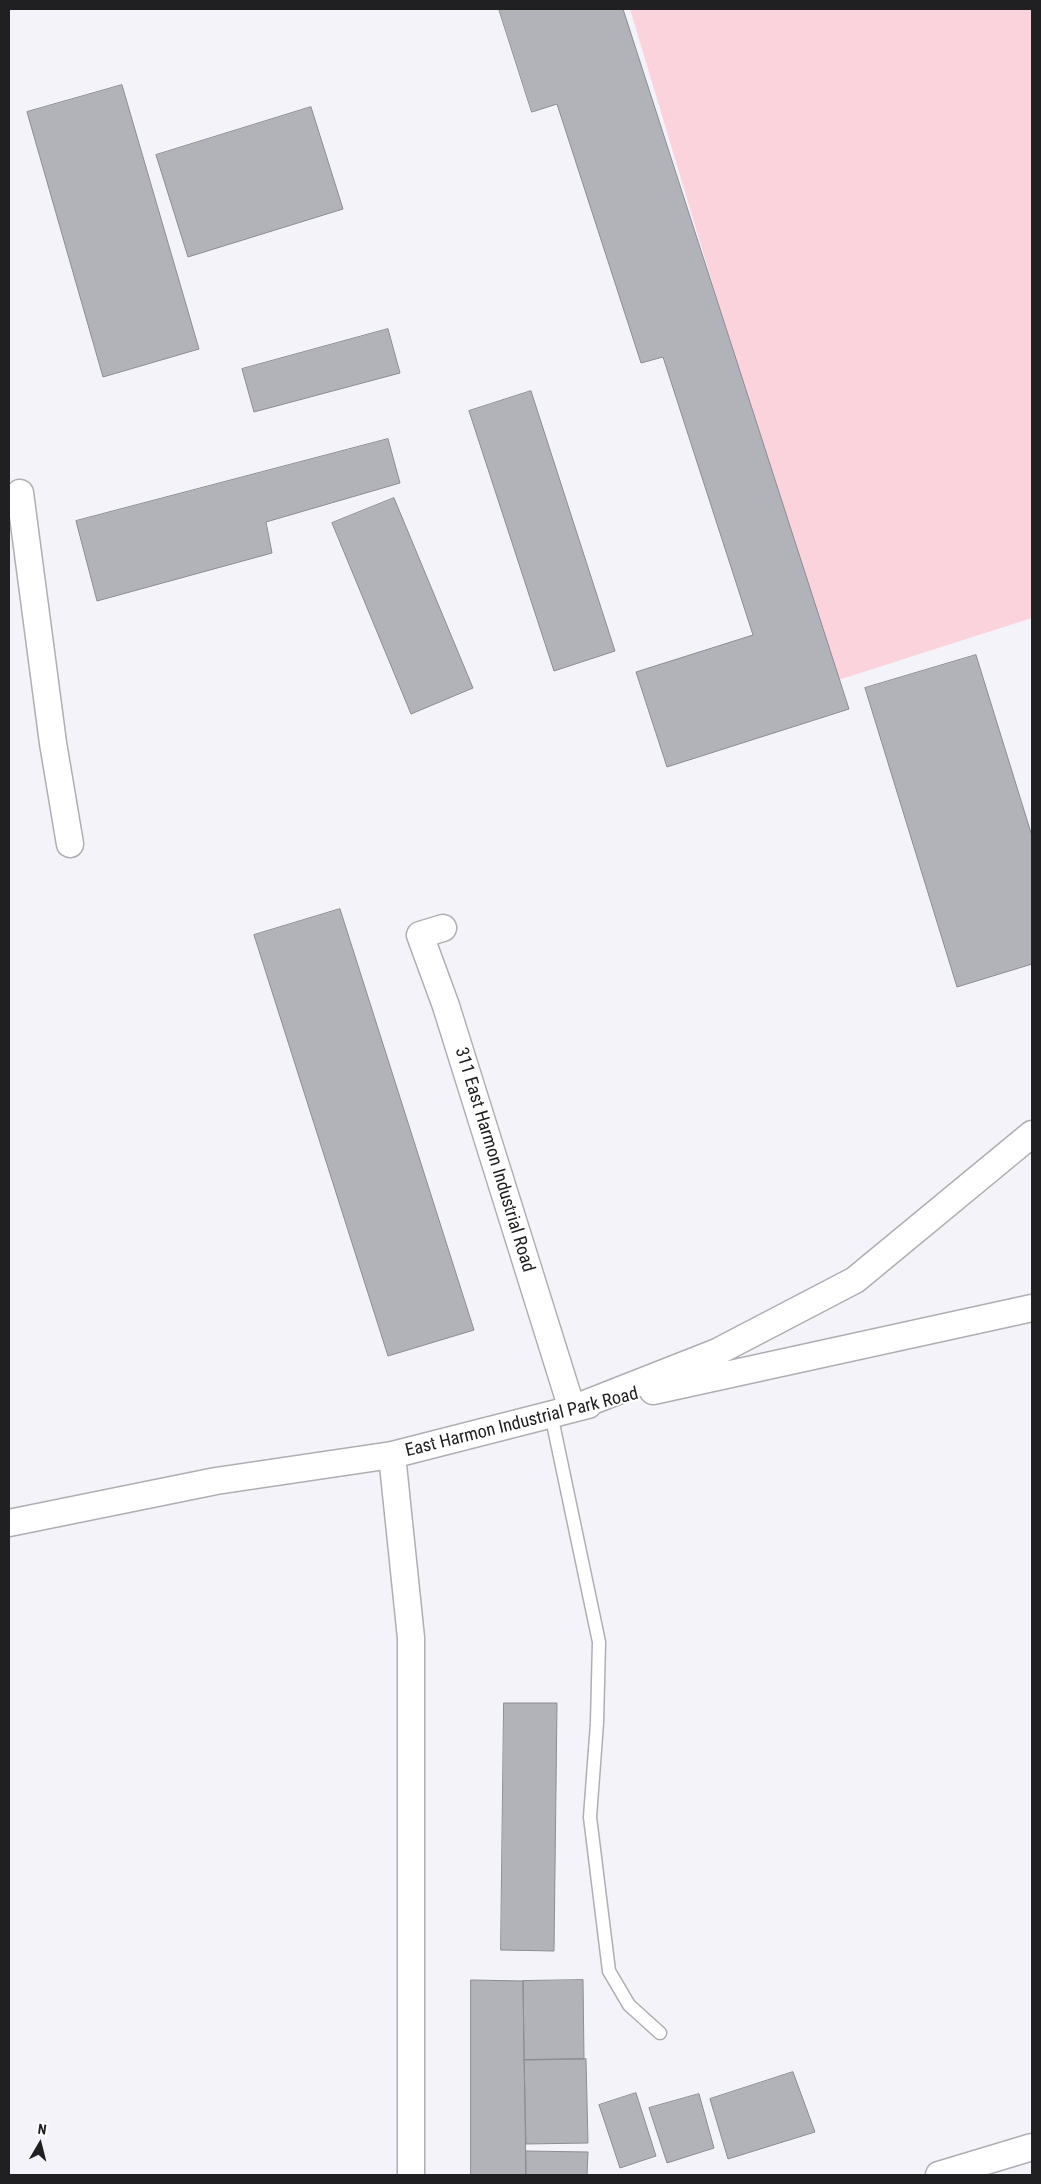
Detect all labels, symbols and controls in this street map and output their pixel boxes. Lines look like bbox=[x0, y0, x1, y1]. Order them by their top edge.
street label: 311 East Harmon Industrial Road bbox=[450, 1045, 538, 1275]
street label: East Harmon Industrial Park Road bbox=[403, 1384, 641, 1462]
north arrow bbox=[15, 2119, 65, 2169]
text: N bbox=[37, 2121, 47, 2138]

